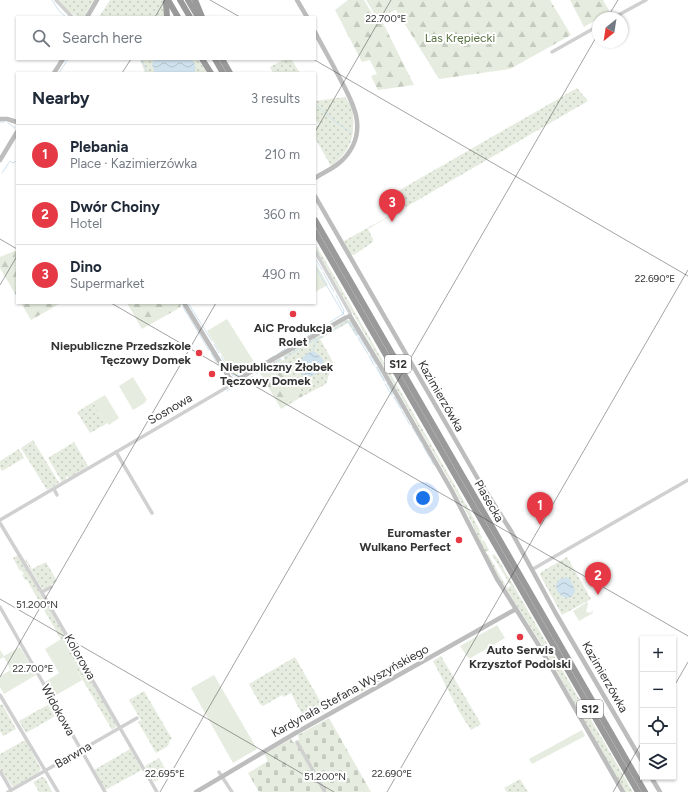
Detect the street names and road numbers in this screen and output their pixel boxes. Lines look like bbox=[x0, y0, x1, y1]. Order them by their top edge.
road number: S12 bbox=[385, 355, 411, 373]
street label: Kazimierzówka bbox=[415, 358, 467, 434]
street label: Sosnowa bbox=[145, 391, 195, 427]
street label: Piasecka bbox=[471, 477, 507, 525]
street label: Kolorowa bbox=[61, 632, 99, 682]
street label: Kazimierzówka bbox=[579, 639, 631, 715]
street label: Kardynała Stefana Wyszyńskiego bbox=[269, 642, 431, 740]
street label: Widokowa bbox=[38, 682, 78, 738]
road number: S12 bbox=[577, 700, 603, 718]
street label: Barwna bbox=[52, 739, 94, 771]

